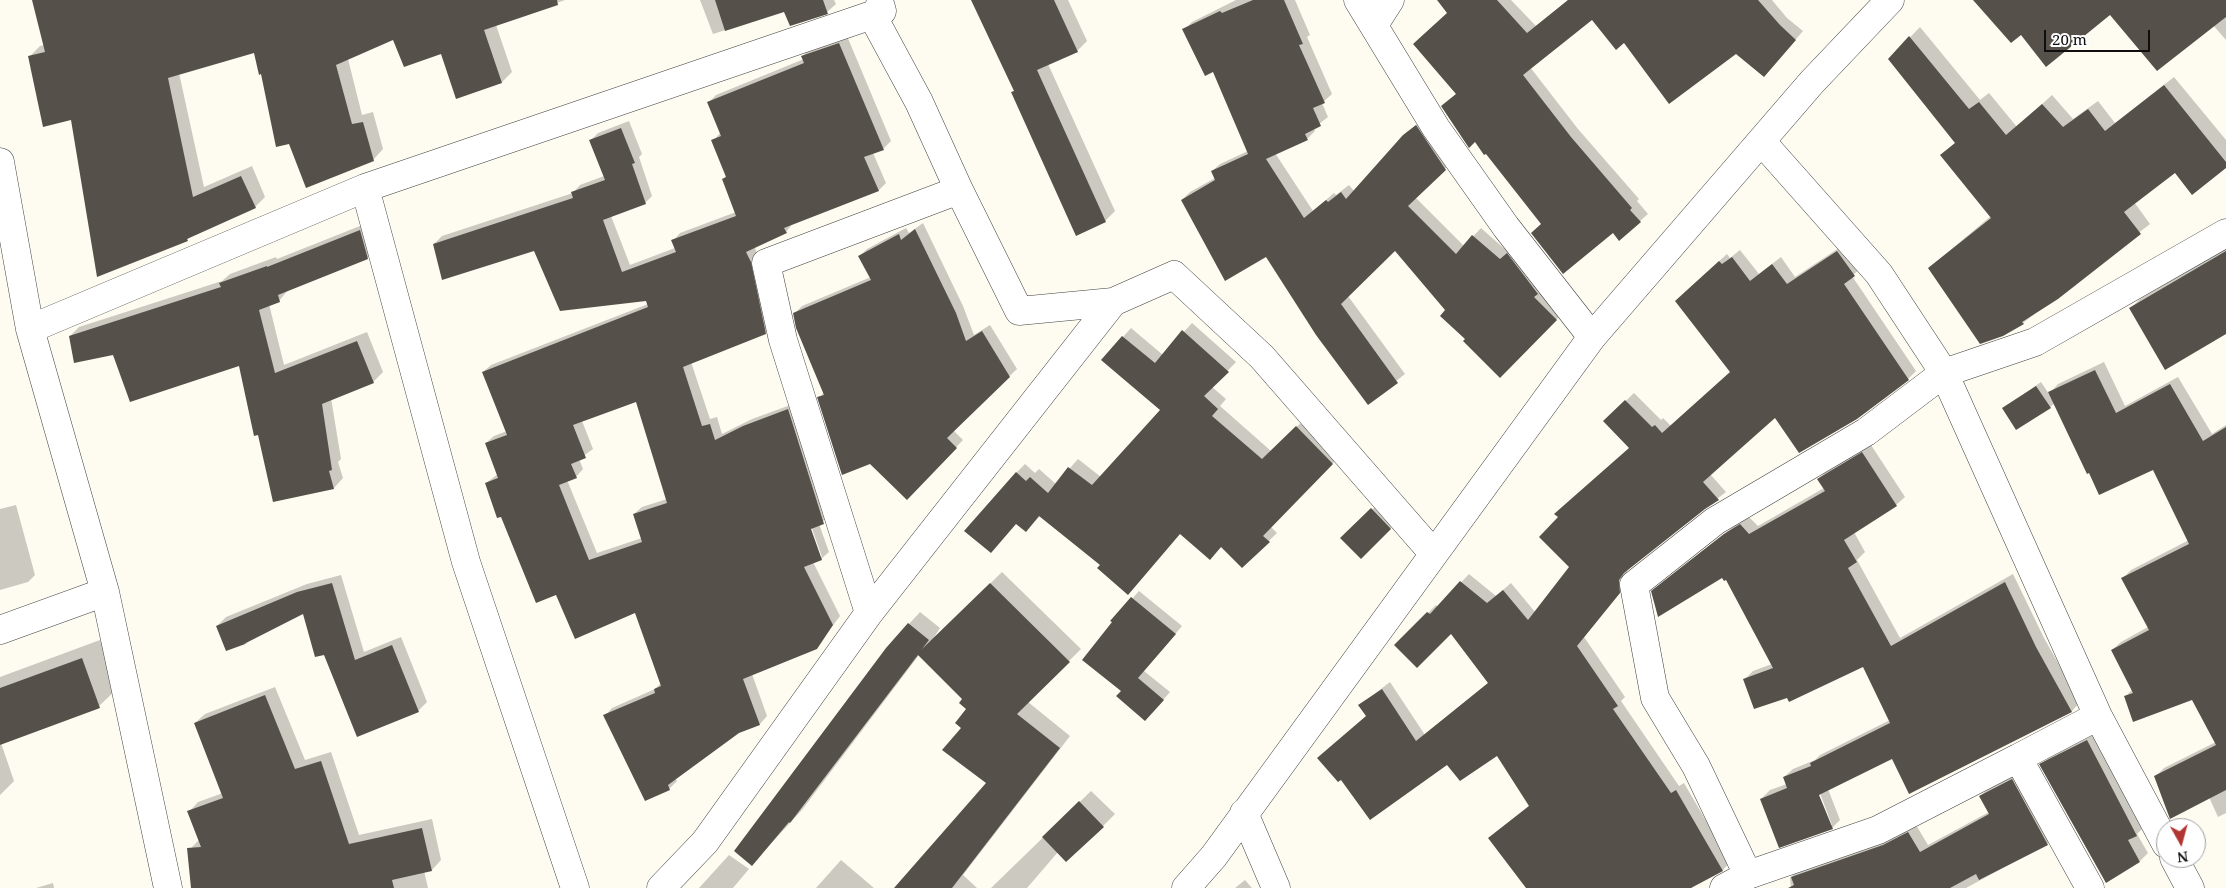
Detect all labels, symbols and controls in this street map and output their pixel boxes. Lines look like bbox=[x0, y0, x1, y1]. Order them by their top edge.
scale bar bbox=[2046, 20, 2152, 52]
text: 20 m bbox=[2052, 29, 2087, 49]
north arrow bbox=[2156, 818, 2206, 868]
text: N bbox=[2176, 847, 2189, 867]

